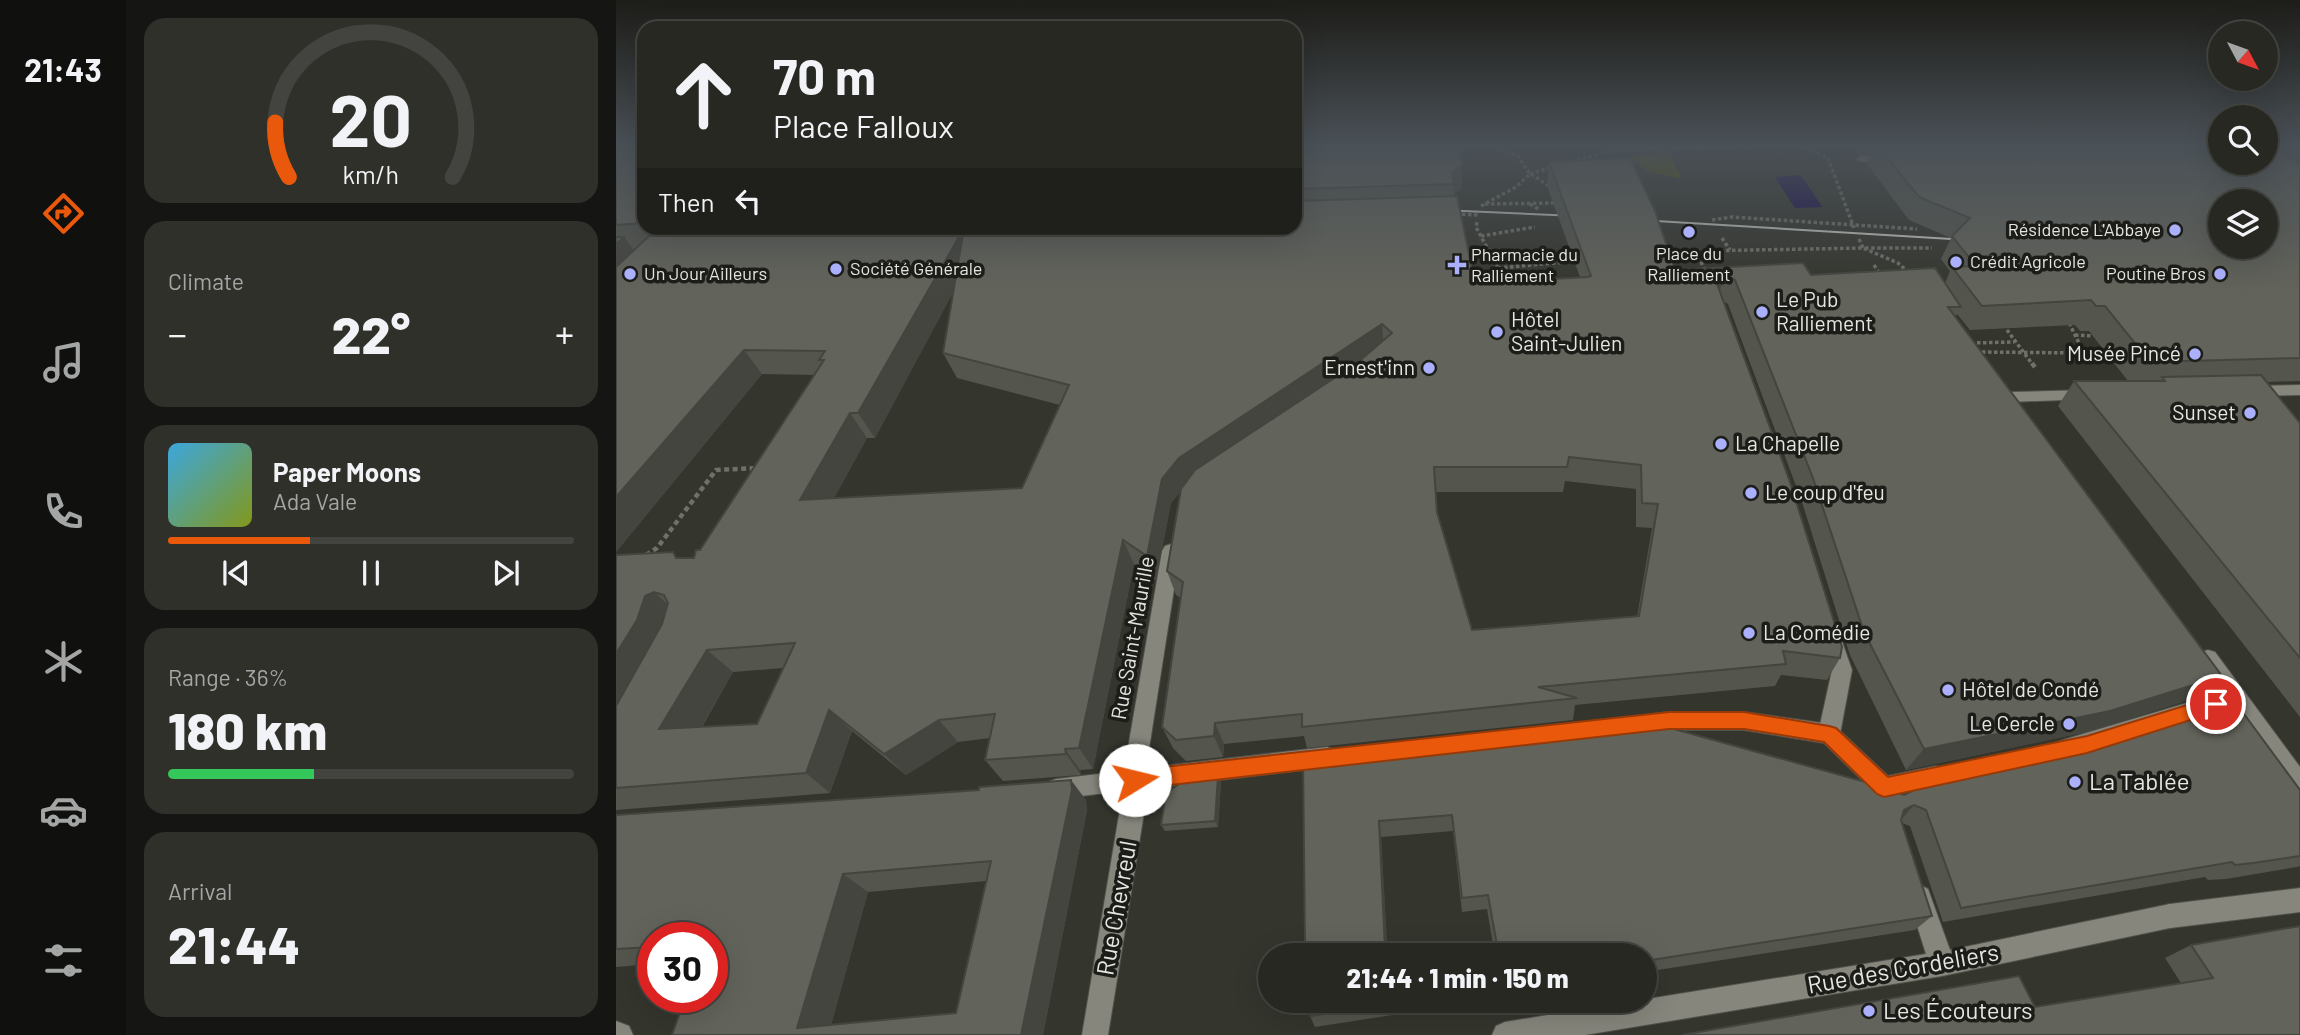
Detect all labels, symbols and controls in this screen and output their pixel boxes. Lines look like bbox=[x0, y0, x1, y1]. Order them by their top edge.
north arrow bbox=[2208, 21, 2278, 91]
map controls bbox=[2208, 21, 2278, 259]
text: 70 m bbox=[773, 46, 876, 105]
icon: ahead bbox=[658, 49, 749, 140]
text: 21:43 bbox=[24, 50, 102, 88]
text: 20 bbox=[330, 74, 412, 162]
button: search bbox=[2208, 105, 2278, 175]
text: Place Falloux bbox=[773, 106, 954, 144]
text: km/h bbox=[343, 159, 399, 189]
icon: left bbox=[729, 182, 767, 220]
text: Then bbox=[658, 186, 715, 217]
icon: directions bbox=[39, 189, 88, 238]
button: layers bbox=[2208, 189, 2278, 259]
place label: Résidence L'Abbaye bbox=[2008, 218, 2161, 240]
marker: Résidence L'Abbaye bbox=[2167, 222, 2183, 238]
marker: Place du Ralliement bbox=[1681, 224, 1697, 240]
place label: Place du Ralliement bbox=[1647, 242, 1731, 285]
place label: Pharmacie du Ralliement bbox=[1471, 243, 1578, 286]
place label: Crédit Agricole bbox=[1970, 250, 2086, 272]
marker: Crédit Agricole bbox=[1948, 254, 1964, 270]
place label: Société Générale bbox=[850, 257, 982, 279]
marker: Pharmacie du Ralliement bbox=[1449, 257, 1465, 273]
marker: Société Générale bbox=[828, 261, 844, 277]
place label: Un Jour Ailleurs bbox=[644, 262, 767, 284]
place label: Poutine Bros bbox=[2106, 262, 2206, 284]
marker: Un Jour Ailleurs bbox=[622, 266, 638, 282]
marker: Poutine Bros bbox=[2212, 266, 2228, 282]
text: Climate bbox=[168, 267, 244, 295]
place label: Le Pub Ralliement bbox=[1776, 286, 1873, 335]
text: 22° bbox=[332, 302, 410, 364]
marker: Le Pub Ralliement bbox=[1754, 304, 1770, 320]
place label: Hôtel Saint-Julien bbox=[1511, 306, 1622, 355]
text: − bbox=[168, 310, 187, 356]
text: + bbox=[555, 310, 574, 356]
marker: Hôtel Saint-Julien bbox=[1489, 324, 1505, 340]
icon: music bbox=[39, 338, 88, 387]
place label: Musée Pincé bbox=[2067, 340, 2181, 365]
marker: Musée Pincé bbox=[2187, 346, 2203, 362]
place label: Ernest'inn bbox=[1324, 354, 1415, 379]
marker: Ernest'inn bbox=[1421, 360, 1437, 376]
place label: Sunset bbox=[2172, 399, 2236, 424]
marker: Sunset bbox=[2242, 405, 2258, 421]
place label: La Chapelle bbox=[1735, 430, 1840, 455]
marker: La Chapelle bbox=[1713, 436, 1729, 452]
text: Paper Moons bbox=[273, 456, 421, 487]
place label: Le coup d'feu bbox=[1765, 479, 1885, 504]
marker: Le coup d'feu bbox=[1743, 485, 1759, 501]
icon: phone bbox=[39, 487, 88, 536]
text: Ada Vale bbox=[273, 487, 357, 515]
icon: previous bbox=[217, 554, 255, 592]
icon: pause bbox=[352, 554, 390, 592]
icon: next bbox=[487, 554, 525, 592]
street label: Rue Saint-Maurille bbox=[1105, 554, 1158, 721]
place label: La Comédie bbox=[1763, 619, 1870, 644]
marker: La Comédie bbox=[1741, 625, 1757, 641]
icon: climate bbox=[39, 637, 88, 686]
text: Range · 36% bbox=[168, 663, 288, 691]
pin bbox=[2186, 674, 2246, 734]
place label: Hôtel de Condé bbox=[1962, 676, 2099, 701]
marker: Hôtel de Condé bbox=[1940, 682, 1956, 698]
icon: arrive bbox=[2197, 685, 2235, 723]
text: 180 km bbox=[168, 698, 327, 760]
place label: Le Cercle bbox=[1969, 710, 2055, 735]
marker: Le Cercle bbox=[2061, 716, 2077, 732]
position arrow bbox=[1098, 743, 1172, 817]
place label: La Tablée bbox=[2089, 766, 2189, 795]
marker: La Tablée bbox=[2067, 774, 2083, 790]
icon: car bbox=[39, 786, 88, 835]
street label: Rue Chevreul bbox=[1089, 838, 1142, 977]
text: Arrival bbox=[168, 877, 232, 905]
text: 21:44 bbox=[168, 912, 300, 974]
speed limit sign: 30 bbox=[637, 922, 728, 1013]
icon: filters bbox=[39, 936, 88, 985]
street label: Rue des Cordeliers bbox=[1805, 936, 2001, 999]
text: 21:44 · 1 min · 150 m bbox=[1346, 962, 1569, 993]
place label: Les Écouteurs bbox=[1883, 995, 2033, 1024]
marker: Les Écouteurs bbox=[1861, 1003, 1877, 1019]

